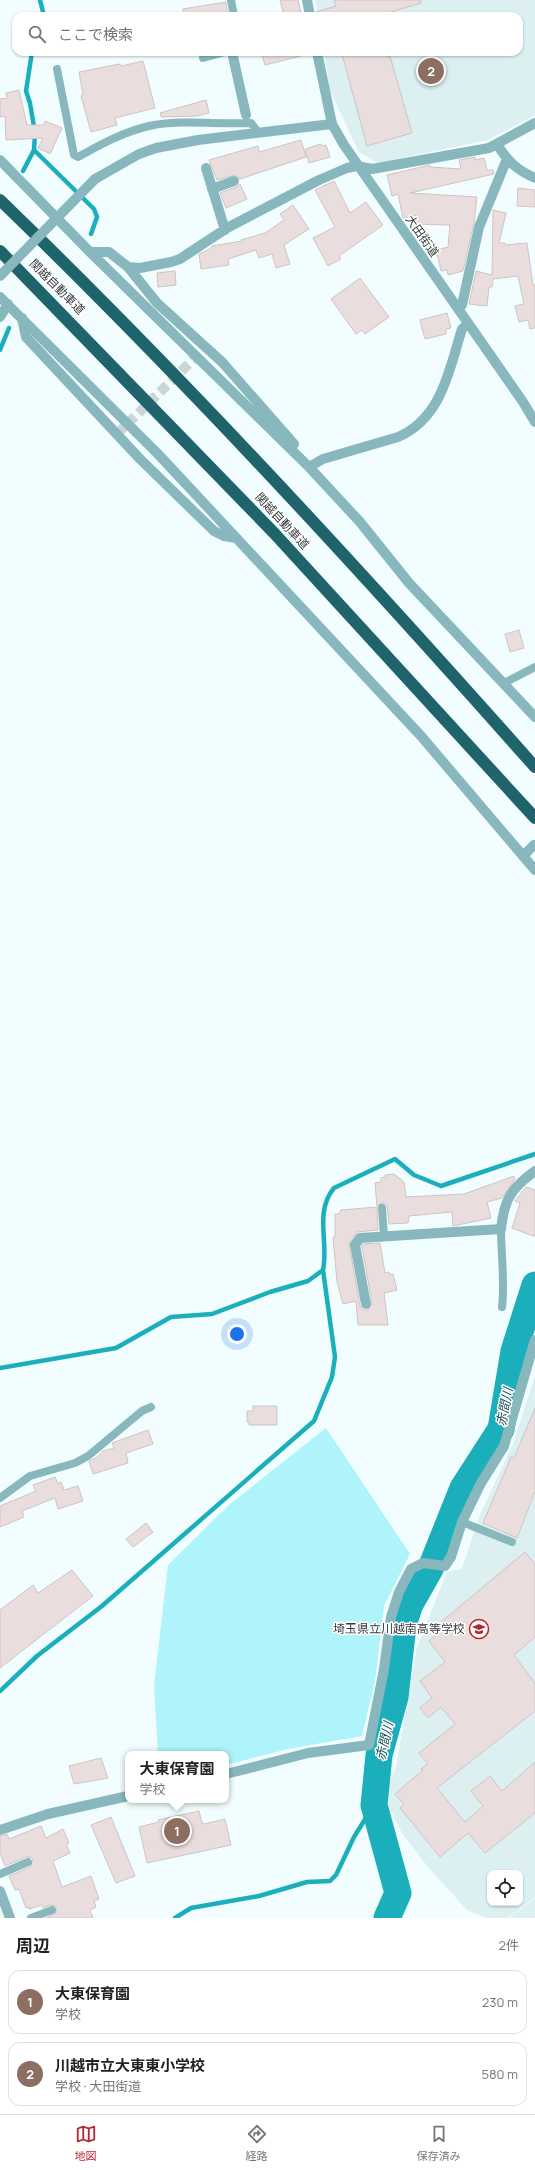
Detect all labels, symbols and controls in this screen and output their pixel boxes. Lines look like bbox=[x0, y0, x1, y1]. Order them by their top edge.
search box bbox=[12, 12, 523, 56]
icon: search bbox=[26, 23, 48, 45]
text: ここで検索 bbox=[58, 24, 133, 45]
pin: 2 bbox=[418, 56, 444, 86]
street label: 大田街道 bbox=[402, 211, 443, 260]
street label: 関越自動車道 bbox=[26, 255, 89, 318]
street label: 関越自動車道 bbox=[252, 489, 313, 553]
your location bbox=[227, 1324, 247, 1344]
water label: 赤間川 bbox=[491, 1384, 517, 1428]
school or university icon: 埼玉県立川越南高等学校 bbox=[468, 1618, 490, 1640]
place label: 埼玉県立川越南高等学校 bbox=[333, 1620, 465, 1637]
water label: 赤間川 bbox=[371, 1718, 398, 1762]
popup bbox=[125, 1751, 229, 1803]
text: 大東保育園 bbox=[139, 1758, 215, 1779]
text: 学校 bbox=[139, 1780, 166, 1798]
pin: 1 bbox=[164, 1816, 190, 1846]
map controls bbox=[487, 1870, 523, 1906]
button: locate bbox=[487, 1870, 523, 1906]
text: 周辺 bbox=[16, 1934, 50, 1957]
text: 2件 bbox=[499, 1936, 519, 1954]
text: 大東保育園 bbox=[55, 1983, 130, 2004]
text: 1 bbox=[27, 1993, 33, 2011]
text: 230 m bbox=[482, 1993, 518, 2011]
text: 学校 bbox=[55, 2005, 81, 2023]
text: 川越市立大東東小学校 bbox=[55, 2055, 205, 2076]
text: 2 bbox=[26, 2065, 34, 2083]
text: 580 m bbox=[481, 2065, 518, 2083]
text: 学校 · 大田街道 bbox=[55, 2077, 141, 2095]
tab: 地図 bbox=[75, 2123, 97, 2163]
tab: 経路 bbox=[246, 2123, 268, 2163]
tab: 保存済み bbox=[417, 2123, 461, 2163]

